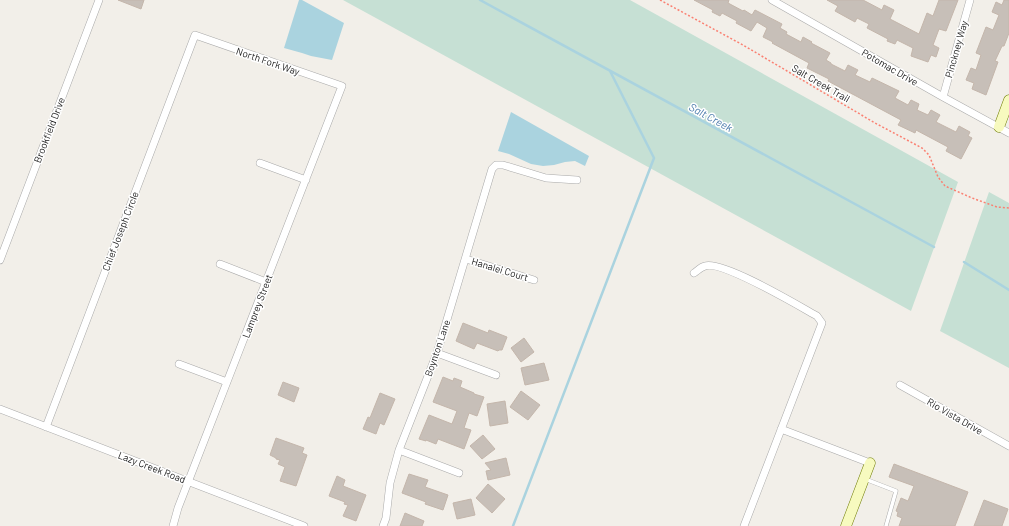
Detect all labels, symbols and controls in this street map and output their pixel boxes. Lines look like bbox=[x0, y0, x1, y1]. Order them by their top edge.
street label: Pinckney Way bbox=[942, 19, 970, 79]
street label: North Fork Way bbox=[235, 45, 302, 78]
street label: Potomac Drive bbox=[860, 46, 920, 88]
street label: Salt Creek Trail bbox=[790, 62, 852, 104]
street label: Brookfield Drive bbox=[31, 96, 67, 164]
water label: Salt Creek bbox=[687, 100, 736, 135]
street label: Chief Joseph Circle bbox=[99, 190, 141, 272]
street label: Hanalei Court bbox=[470, 255, 530, 283]
street label: Lamprey Street bbox=[239, 272, 275, 340]
street label: Boynton Lane bbox=[422, 318, 452, 378]
street label: Rio Vista Drive bbox=[925, 395, 985, 437]
street label: Lazy Creek Road bbox=[117, 449, 187, 485]

